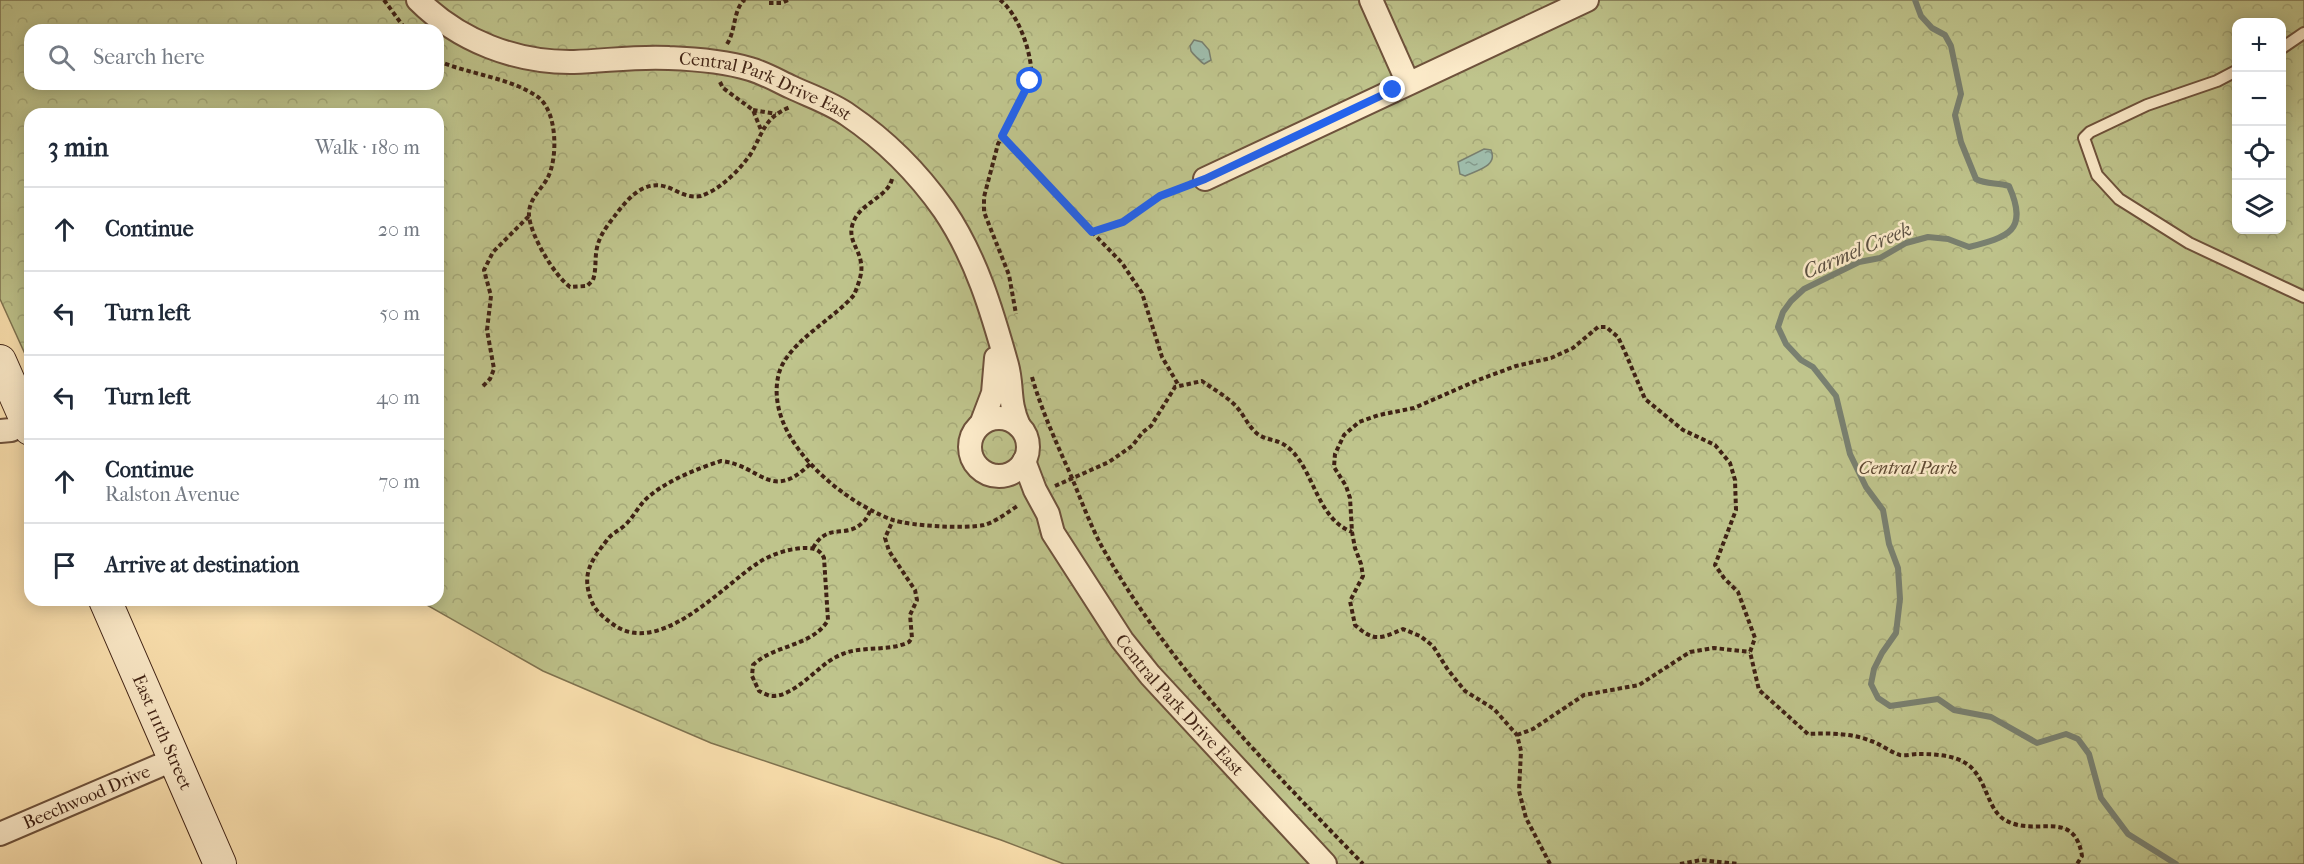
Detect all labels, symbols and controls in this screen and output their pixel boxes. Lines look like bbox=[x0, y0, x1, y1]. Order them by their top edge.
map controls bbox=[2232, 18, 2286, 234]
button: + bbox=[2232, 18, 2286, 72]
search box bbox=[24, 24, 444, 90]
icon: search bbox=[45, 41, 78, 74]
text: Search here bbox=[93, 44, 205, 70]
street label: Central Park Drive East bbox=[678, 48, 856, 126]
route start bbox=[1016, 67, 1042, 93]
button: − bbox=[2232, 72, 2286, 126]
route end bbox=[1379, 76, 1405, 102]
button: locate bbox=[2232, 126, 2286, 180]
text: 3 min bbox=[48, 132, 109, 163]
text: Walk · 180 m bbox=[315, 136, 420, 159]
button: layers bbox=[2232, 180, 2286, 234]
icon: ahead bbox=[48, 213, 81, 246]
text: Continue bbox=[105, 216, 194, 242]
water label: Carmel Creek bbox=[1800, 217, 1915, 284]
text: 20 m bbox=[378, 218, 420, 241]
icon: left bbox=[48, 297, 81, 330]
text: Turn left bbox=[105, 300, 191, 326]
text: 50 m bbox=[379, 302, 420, 325]
icon: left bbox=[48, 381, 81, 414]
text: Turn left bbox=[105, 384, 191, 410]
text: 40 m bbox=[376, 386, 420, 409]
text: Continue bbox=[105, 457, 194, 483]
park label: Central Park bbox=[1859, 458, 1957, 479]
icon: ahead bbox=[48, 465, 81, 498]
text: 70 m bbox=[378, 470, 420, 493]
text: Ralston Avenue bbox=[105, 483, 240, 506]
icon: arrive bbox=[48, 549, 81, 582]
text: Arrive at destination bbox=[105, 552, 299, 578]
street label: Central Park Drive East bbox=[1111, 630, 1248, 781]
street label: East 111th Street bbox=[128, 671, 197, 794]
street label: Beechwood Drive bbox=[20, 761, 153, 834]

